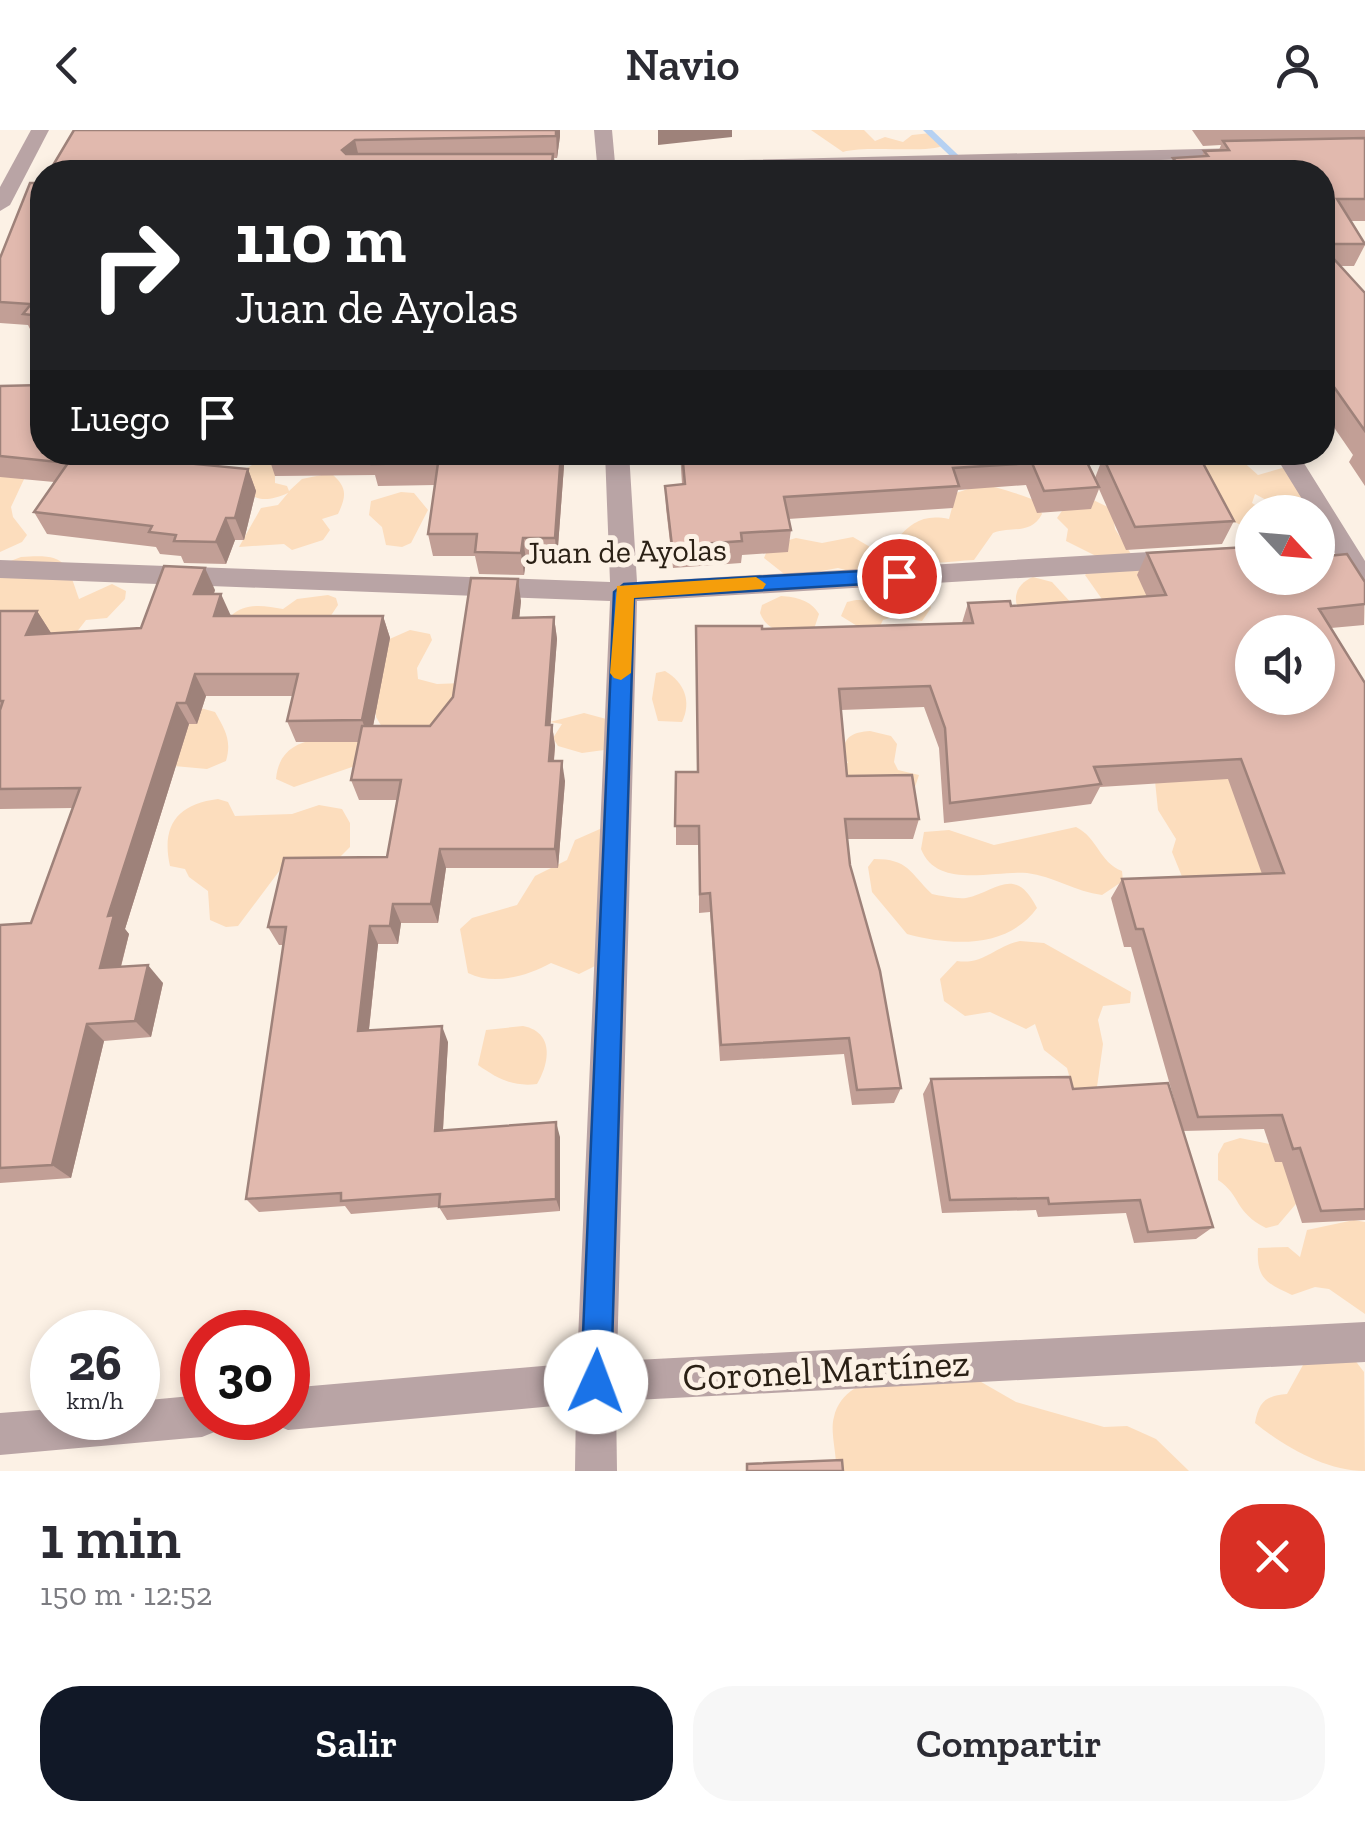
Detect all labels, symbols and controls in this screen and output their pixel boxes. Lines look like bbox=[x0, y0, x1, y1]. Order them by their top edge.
icon: back bbox=[40, 38, 95, 93]
text: Navio bbox=[625, 38, 740, 92]
icon: person bbox=[1270, 38, 1325, 93]
text: 110 m bbox=[235, 196, 406, 280]
icon: right bbox=[70, 200, 200, 330]
text: Juan de Ayolas bbox=[235, 281, 518, 335]
icon: arrive bbox=[190, 390, 245, 445]
text: Luego bbox=[70, 395, 170, 441]
north arrow bbox=[1235, 495, 1335, 595]
map controls bbox=[1235, 495, 1335, 715]
street label: Juan de Ayolas bbox=[525, 530, 727, 572]
pin bbox=[857, 534, 942, 619]
icon: arrive bbox=[872, 549, 927, 604]
button: sound bbox=[1235, 615, 1335, 715]
speed limit sign: 30 bbox=[180, 1310, 310, 1440]
position arrow bbox=[544, 1330, 648, 1434]
text: 26 bbox=[68, 1333, 122, 1393]
street label: Coronel Martínez bbox=[681, 1340, 971, 1400]
text: km/h bbox=[66, 1385, 124, 1415]
text: 1 min bbox=[40, 1501, 181, 1573]
button: close bbox=[1220, 1504, 1325, 1609]
text: 150 m · 12:52 bbox=[40, 1575, 212, 1613]
button: Salir bbox=[40, 1686, 673, 1801]
button: Compartir bbox=[693, 1686, 1325, 1801]

